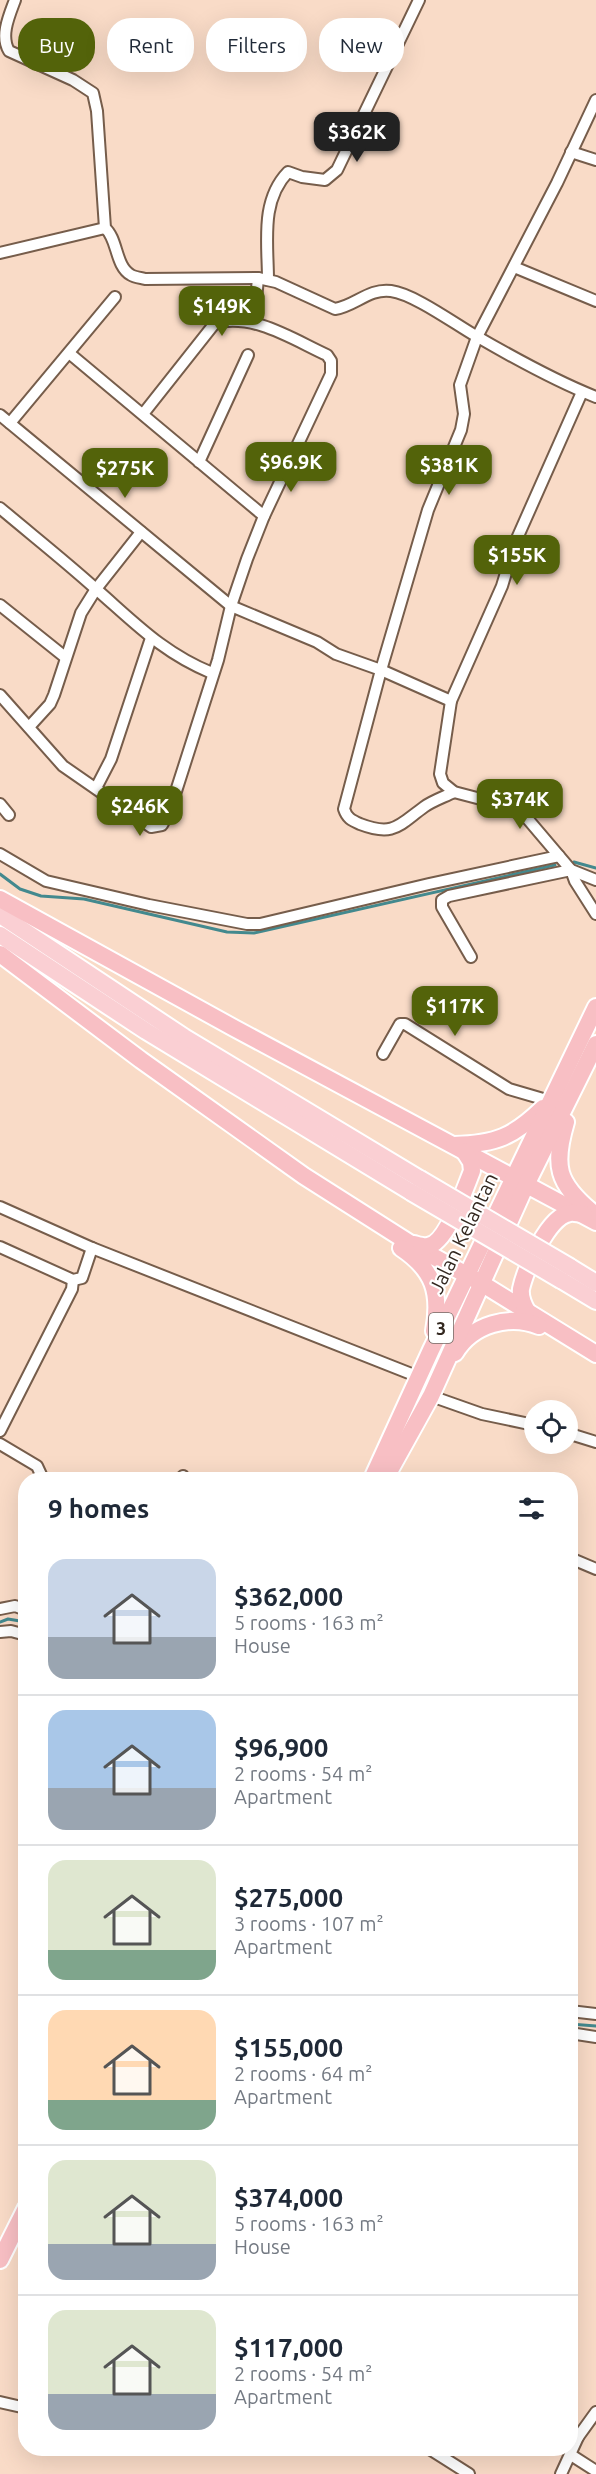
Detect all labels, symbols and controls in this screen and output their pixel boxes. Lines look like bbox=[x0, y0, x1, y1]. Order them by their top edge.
chip: Buy bbox=[18, 18, 95, 72]
chip: Rent bbox=[107, 18, 194, 72]
chip: Filters bbox=[206, 18, 307, 72]
chip: New bbox=[319, 18, 404, 72]
pin: $362K bbox=[315, 112, 399, 163]
text: $362K bbox=[328, 120, 386, 143]
pin: $149K bbox=[180, 286, 264, 337]
text: $149K bbox=[193, 294, 251, 317]
pin: $96.9K bbox=[242, 442, 340, 493]
pin: $381K bbox=[407, 445, 491, 496]
pin: $275K bbox=[83, 448, 167, 499]
text: $96.9K bbox=[259, 450, 323, 473]
text: $381K bbox=[420, 453, 478, 476]
text: $275K bbox=[96, 456, 154, 479]
pin: $155K bbox=[475, 535, 559, 586]
text: $155K bbox=[488, 543, 546, 566]
pin: $374K bbox=[478, 779, 562, 830]
pin: $246K bbox=[98, 786, 182, 837]
text: $374K bbox=[491, 787, 549, 810]
text: $246K bbox=[111, 794, 169, 817]
pin: $117K bbox=[413, 986, 497, 1037]
text: $117K bbox=[426, 994, 484, 1017]
street label: Jalan Kelantan bbox=[424, 1169, 502, 1297]
road number: 3 bbox=[429, 1313, 453, 1343]
map controls bbox=[524, 1400, 578, 1454]
button: locate bbox=[524, 1400, 578, 1454]
icon: filters bbox=[515, 1492, 548, 1525]
text: 9 homes bbox=[48, 1494, 149, 1523]
text: $362,000 bbox=[234, 1582, 343, 1611]
icon: home bbox=[96, 1583, 168, 1655]
text: 5 rooms · 163 m² bbox=[234, 1611, 384, 1634]
text: House bbox=[234, 1634, 291, 1657]
text: $96,900 bbox=[234, 1733, 328, 1762]
icon: home bbox=[96, 1734, 168, 1806]
text: 2 rooms · 54 m² bbox=[234, 1762, 372, 1785]
text: Apartment bbox=[234, 1785, 332, 1808]
text: $275,000 bbox=[234, 1883, 343, 1912]
icon: home bbox=[96, 1884, 168, 1956]
text: 3 rooms · 107 m² bbox=[234, 1912, 384, 1935]
text: Apartment bbox=[234, 1935, 332, 1958]
text: $155,000 bbox=[234, 2033, 343, 2062]
icon: home bbox=[96, 2034, 168, 2106]
text: 2 rooms · 64 m² bbox=[234, 2062, 372, 2085]
text: Apartment bbox=[234, 2085, 332, 2108]
text: $374,000 bbox=[234, 2183, 343, 2212]
icon: home bbox=[96, 2184, 168, 2256]
text: 5 rooms · 163 m² bbox=[234, 2212, 384, 2235]
text: House bbox=[234, 2235, 291, 2258]
text: $117,000 bbox=[234, 2333, 343, 2362]
icon: home bbox=[96, 2334, 168, 2406]
text: 2 rooms · 54 m² bbox=[234, 2362, 372, 2385]
text: Apartment bbox=[234, 2385, 332, 2408]

